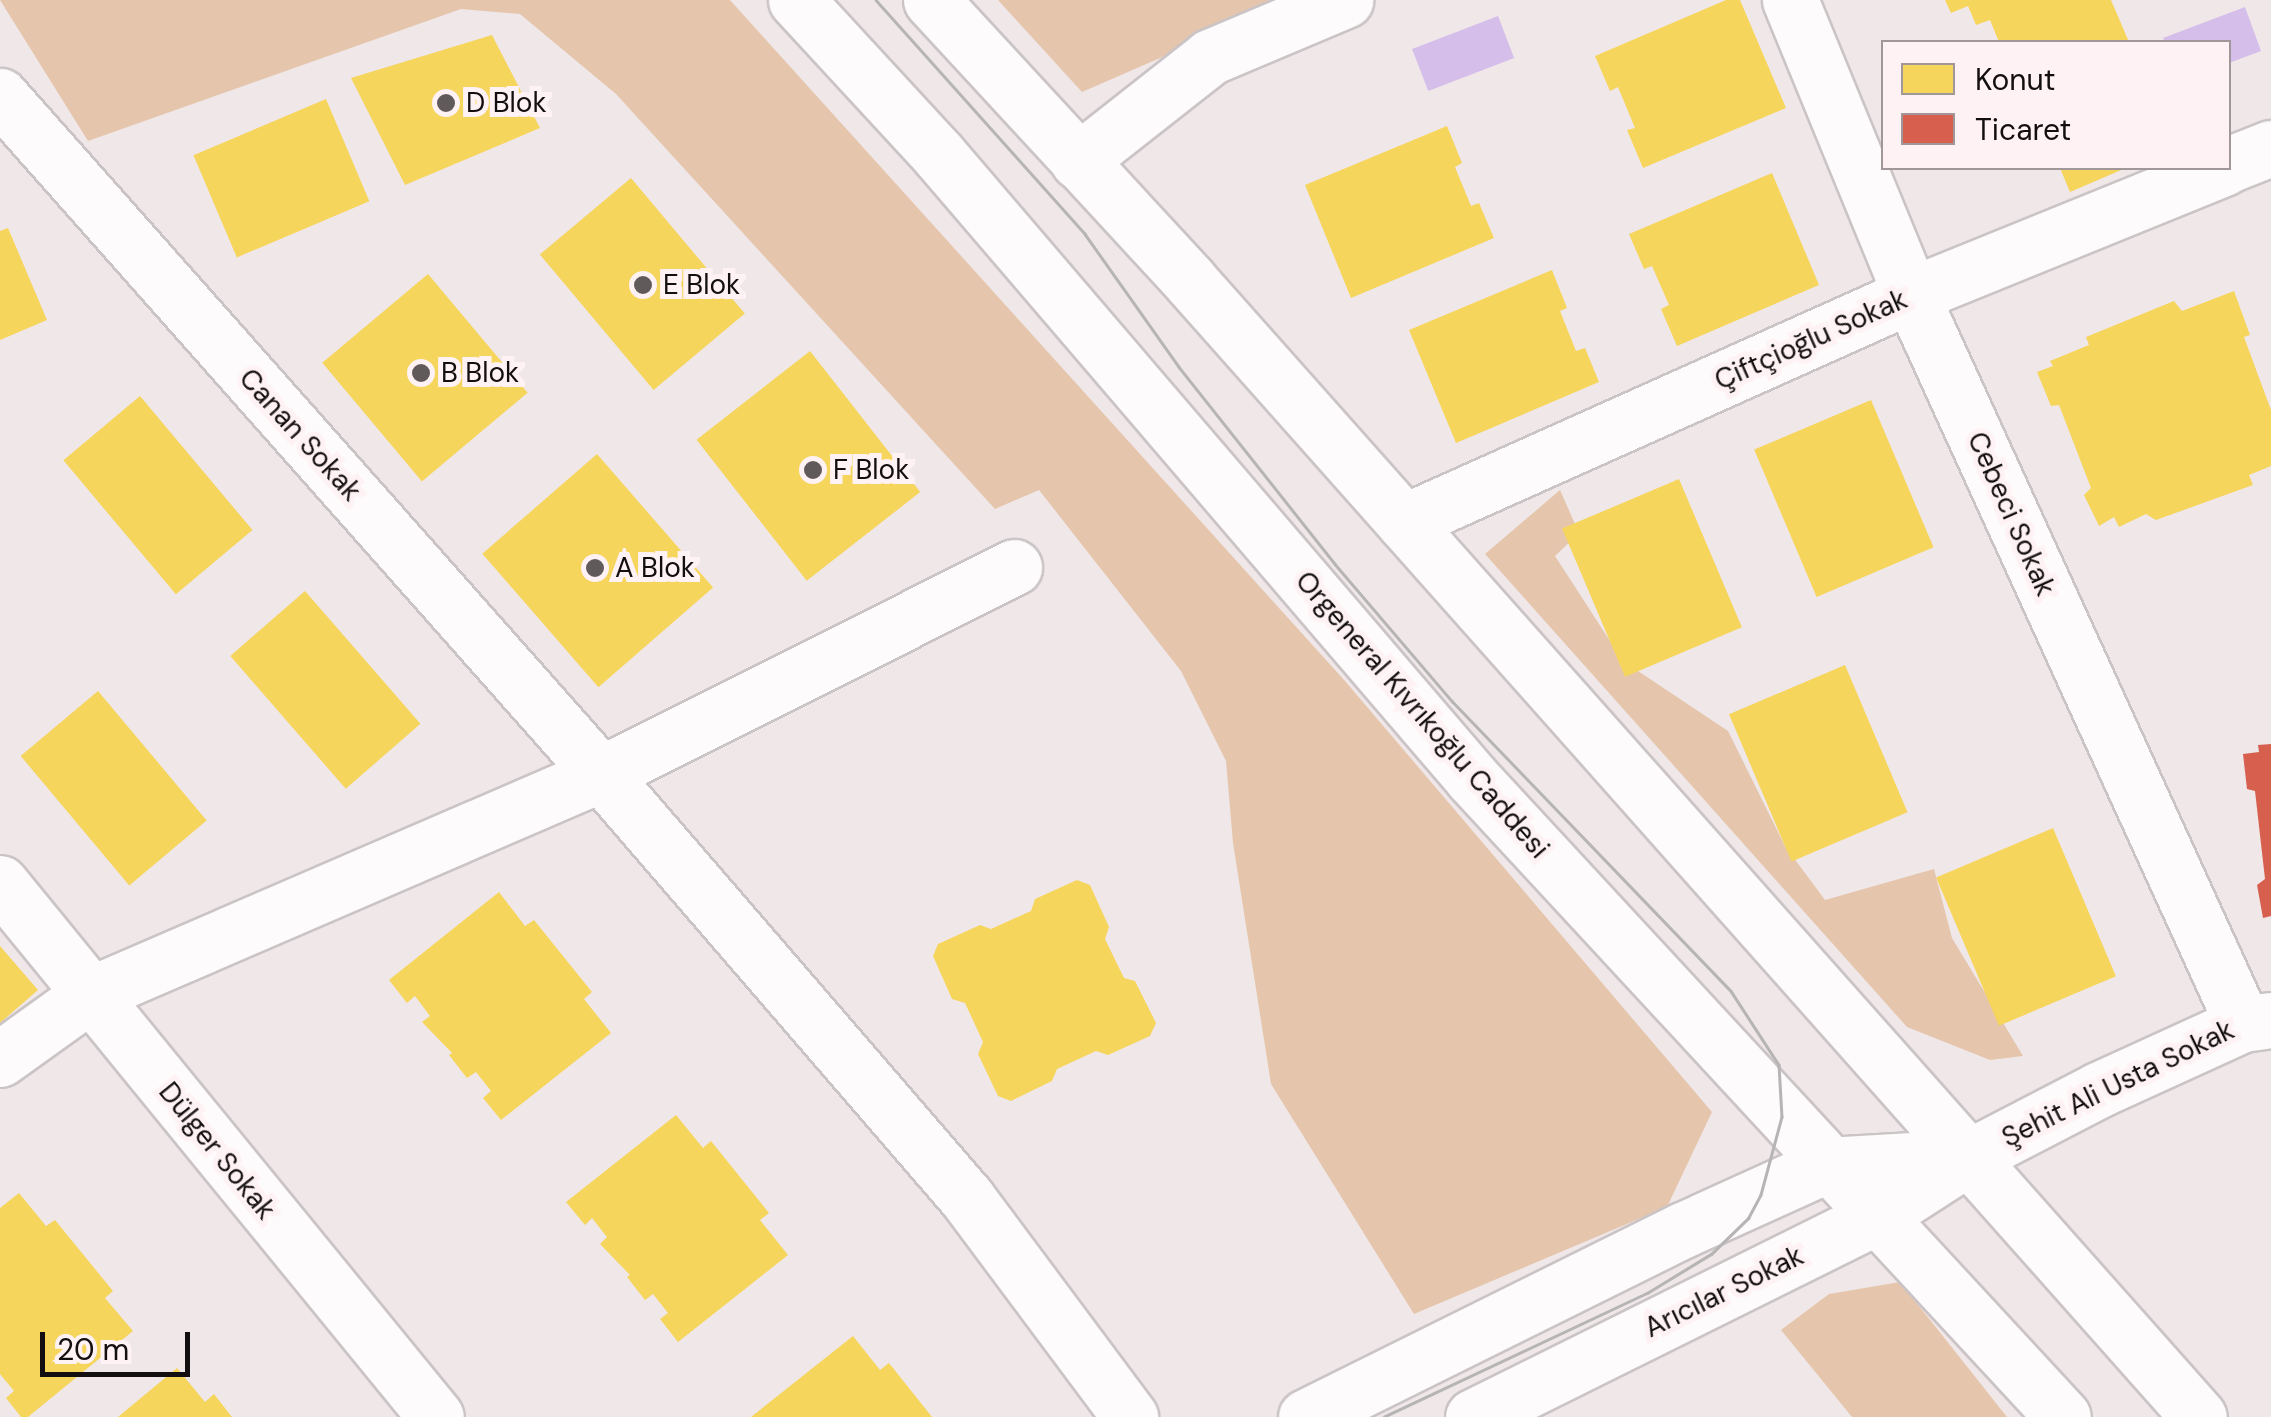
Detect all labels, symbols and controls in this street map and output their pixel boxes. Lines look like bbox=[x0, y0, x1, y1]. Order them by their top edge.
legend bbox=[1881, 40, 2231, 170]
text: Konut bbox=[1975, 60, 2056, 99]
place label: D Blok bbox=[466, 86, 547, 120]
marker: D Blok bbox=[435, 92, 457, 114]
text: Ticaret bbox=[1975, 110, 2071, 149]
place label: E Blok bbox=[663, 268, 740, 302]
marker: E Blok bbox=[632, 274, 654, 296]
street label: Çiftçioğlu Sokak bbox=[1710, 283, 1912, 397]
place label: B Blok bbox=[441, 356, 519, 390]
street label: Canan Sokak bbox=[232, 362, 368, 508]
marker: B Blok bbox=[410, 362, 432, 384]
street label: Cebeci Sokak bbox=[1960, 427, 2062, 601]
place label: F Blok bbox=[833, 453, 909, 487]
marker: F Blok bbox=[802, 459, 824, 481]
place label: A Blok bbox=[615, 551, 695, 585]
marker: A Blok bbox=[584, 557, 606, 579]
street label: Orgeneral Kıvrıkoğlu Caddesi bbox=[1288, 565, 1556, 865]
street label: Şehit Ali Usta Sokak bbox=[1996, 1013, 2240, 1155]
street label: Dülger Sokak bbox=[152, 1076, 282, 1226]
street label: Arıcılar Sokak bbox=[1639, 1239, 1809, 1345]
scale bar bbox=[45, 1312, 195, 1374]
text: 20 m bbox=[57, 1330, 129, 1369]

